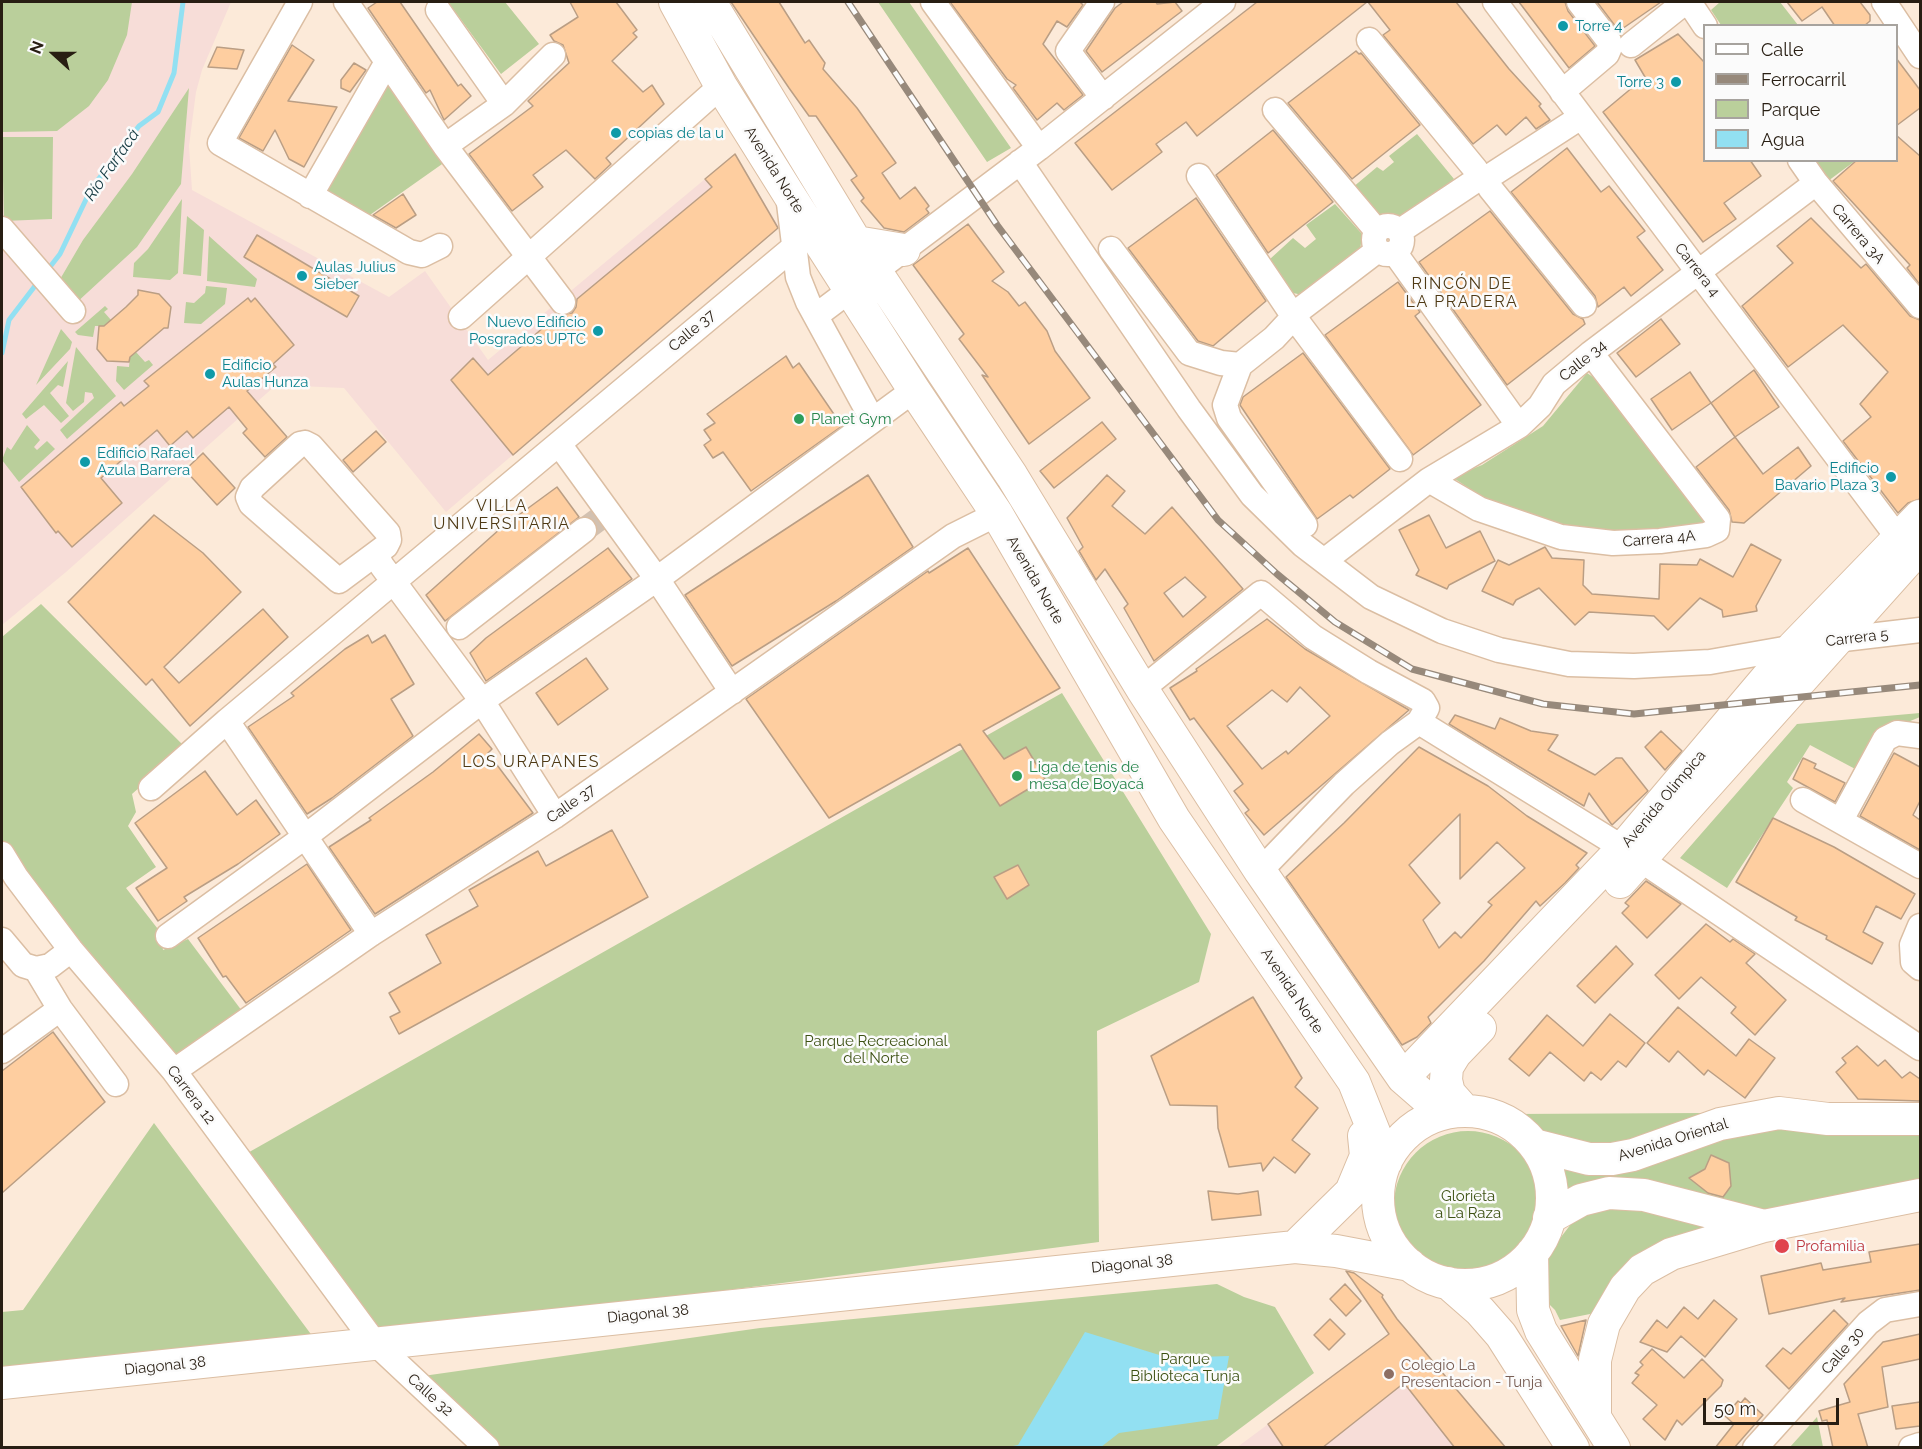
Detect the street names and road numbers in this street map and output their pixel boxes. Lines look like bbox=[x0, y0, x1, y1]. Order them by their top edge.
street label: Avenida Norte bbox=[740, 123, 808, 217]
street label: Carrera 3A bbox=[1828, 200, 1888, 268]
street label: Carrera 4 bbox=[1671, 240, 1723, 300]
street label: Calle 37 bbox=[665, 306, 719, 356]
street label: Calle 34 bbox=[1556, 337, 1610, 385]
street label: Carrera 4A bbox=[1622, 527, 1696, 551]
street label: Avenida Norte bbox=[1002, 533, 1068, 627]
street label: Carrera 5 bbox=[1825, 625, 1889, 651]
street label: Avenida Olimpica bbox=[1618, 747, 1710, 851]
street label: Calle 37 bbox=[543, 781, 599, 827]
street label: Avenida Norte bbox=[1257, 945, 1327, 1037]
street label: Carrera 12 bbox=[163, 1062, 219, 1128]
street label: Avenida Oriental bbox=[1616, 1115, 1730, 1165]
street label: Diagonal 38 bbox=[1090, 1251, 1174, 1277]
street label: Diagonal 38 bbox=[606, 1301, 690, 1327]
street label: Calle 30 bbox=[1818, 1324, 1868, 1378]
street label: Diagonal 38 bbox=[123, 1353, 207, 1379]
street label: Calle 32 bbox=[404, 1370, 456, 1420]

